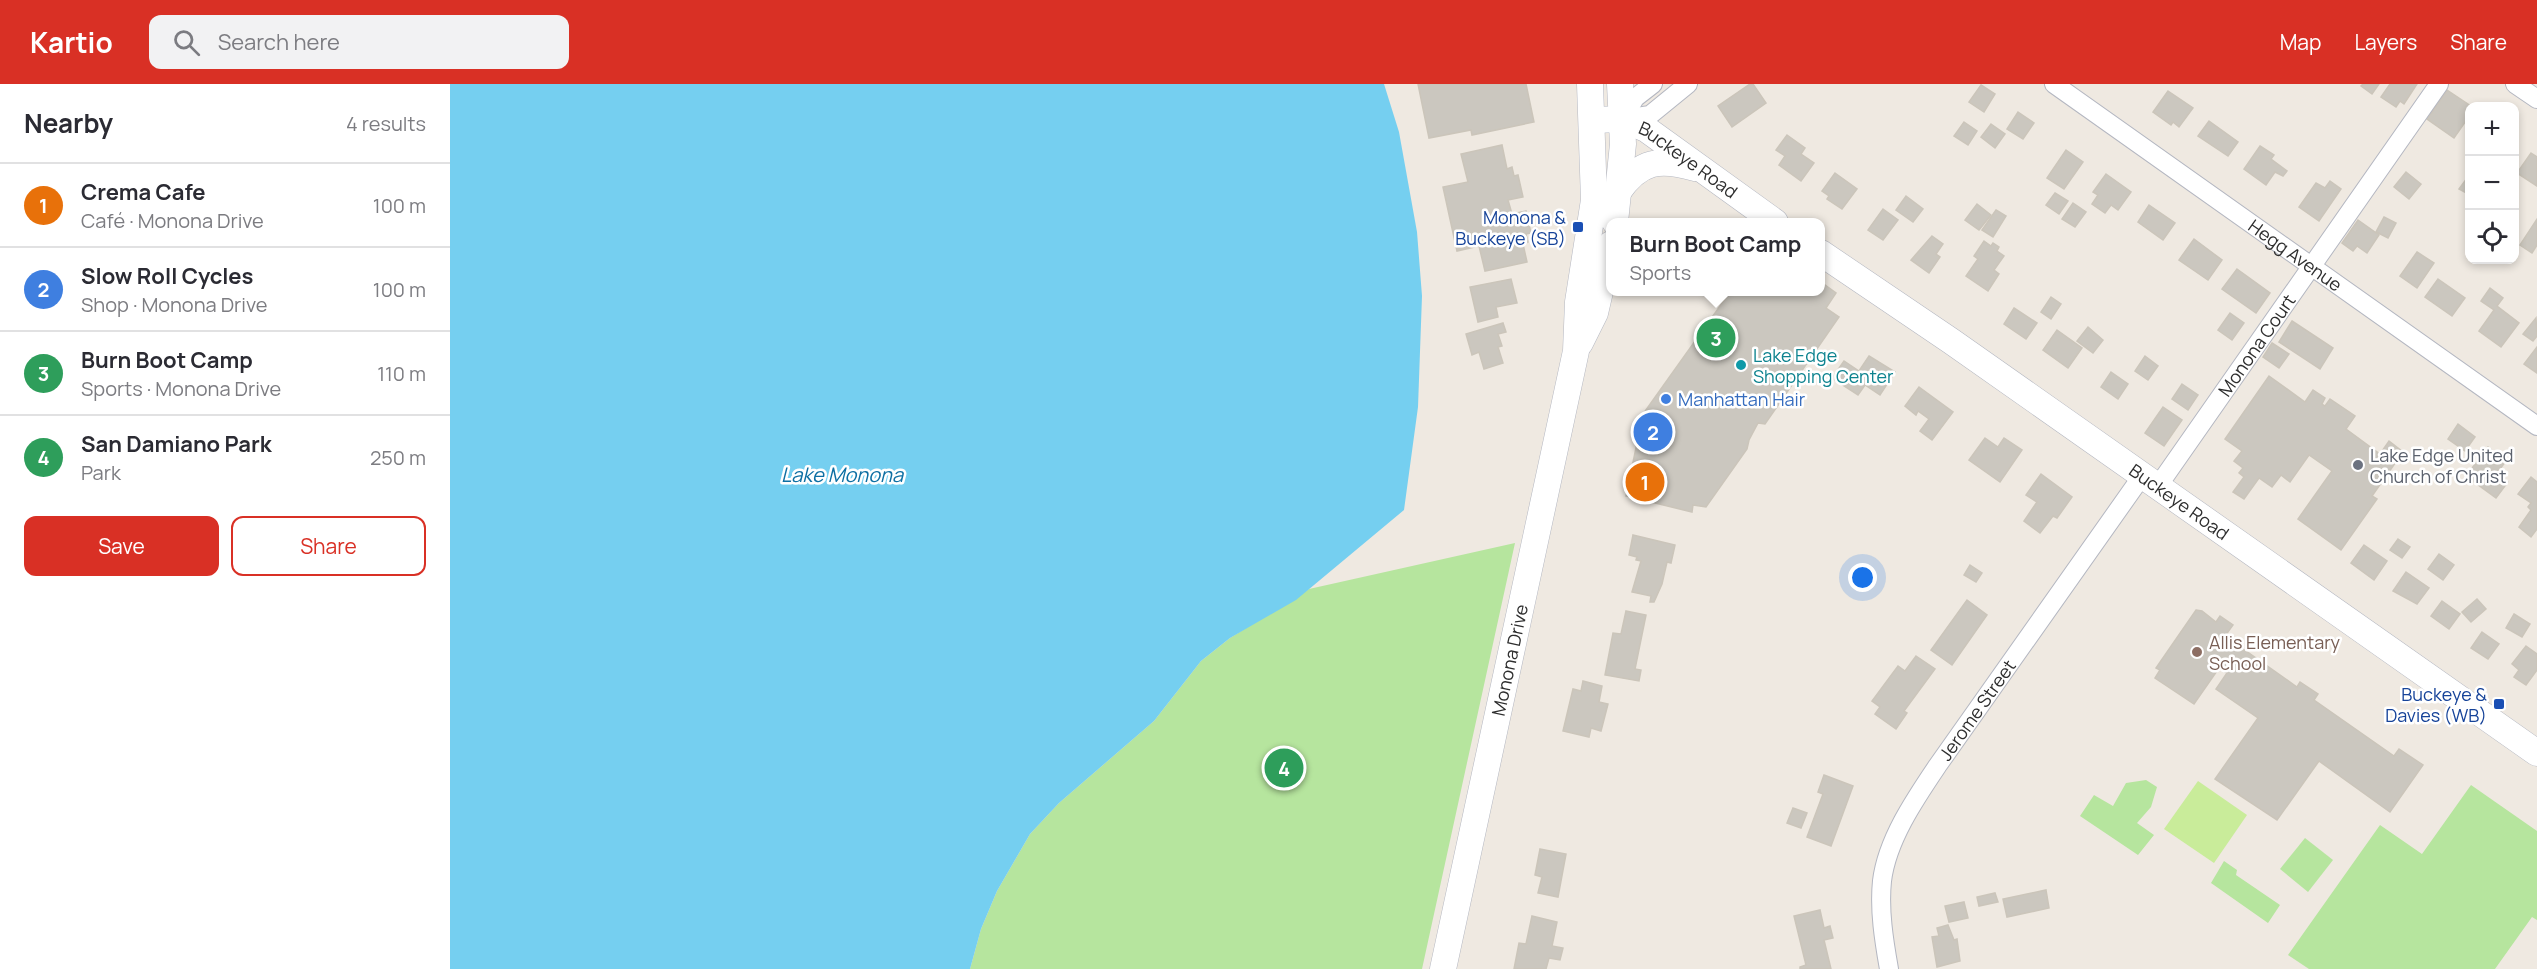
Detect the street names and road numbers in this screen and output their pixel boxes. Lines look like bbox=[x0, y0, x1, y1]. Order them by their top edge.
street label: Buckeye Road bbox=[1635, 115, 1742, 203]
street label: Hegg Avenue bbox=[2244, 214, 2347, 296]
street label: Monona Court bbox=[2213, 289, 2301, 401]
street label: Buckeye Road bbox=[2125, 458, 2234, 545]
street label: Monona Drive bbox=[1486, 602, 1533, 718]
street label: Jerome Street bbox=[1933, 655, 2021, 765]

